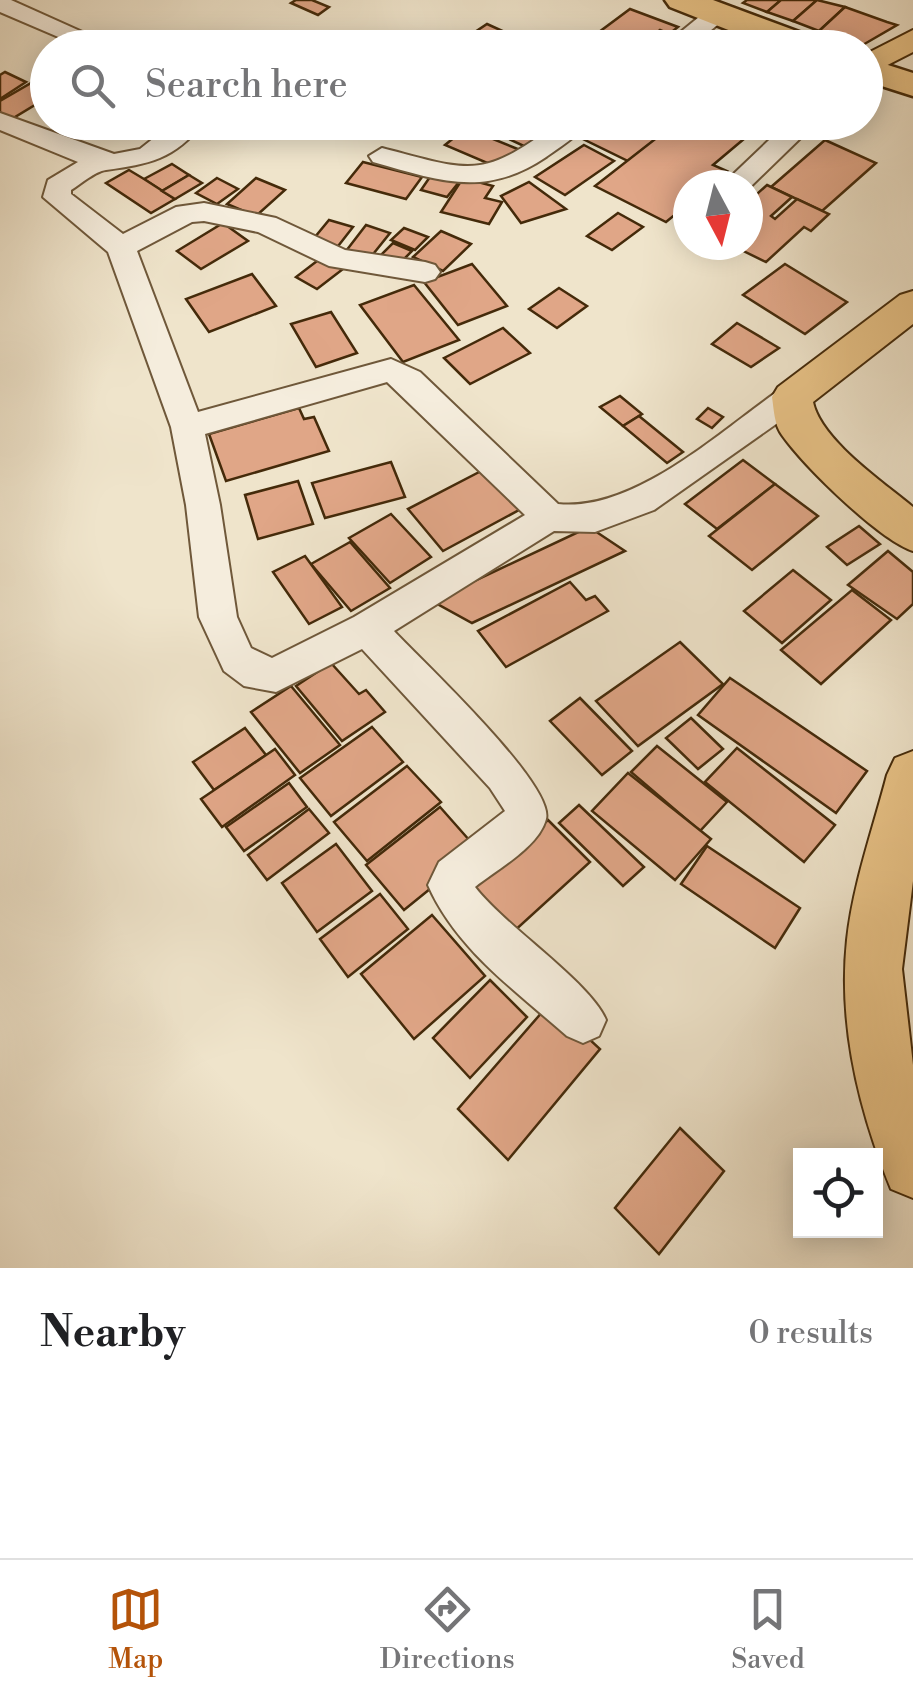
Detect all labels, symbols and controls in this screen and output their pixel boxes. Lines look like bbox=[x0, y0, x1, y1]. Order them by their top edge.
search box bbox=[30, 30, 883, 140]
icon: search bbox=[65, 58, 120, 113]
text: Search here bbox=[145, 62, 348, 109]
north arrow bbox=[673, 170, 763, 260]
map controls bbox=[793, 1148, 883, 1238]
button: locate bbox=[793, 1148, 883, 1238]
text: Nearby bbox=[40, 1307, 185, 1360]
text: 0 results bbox=[748, 1313, 873, 1353]
tab: Map bbox=[108, 1582, 163, 1677]
tab: Directions bbox=[380, 1582, 515, 1677]
tab: Saved bbox=[731, 1582, 805, 1677]

